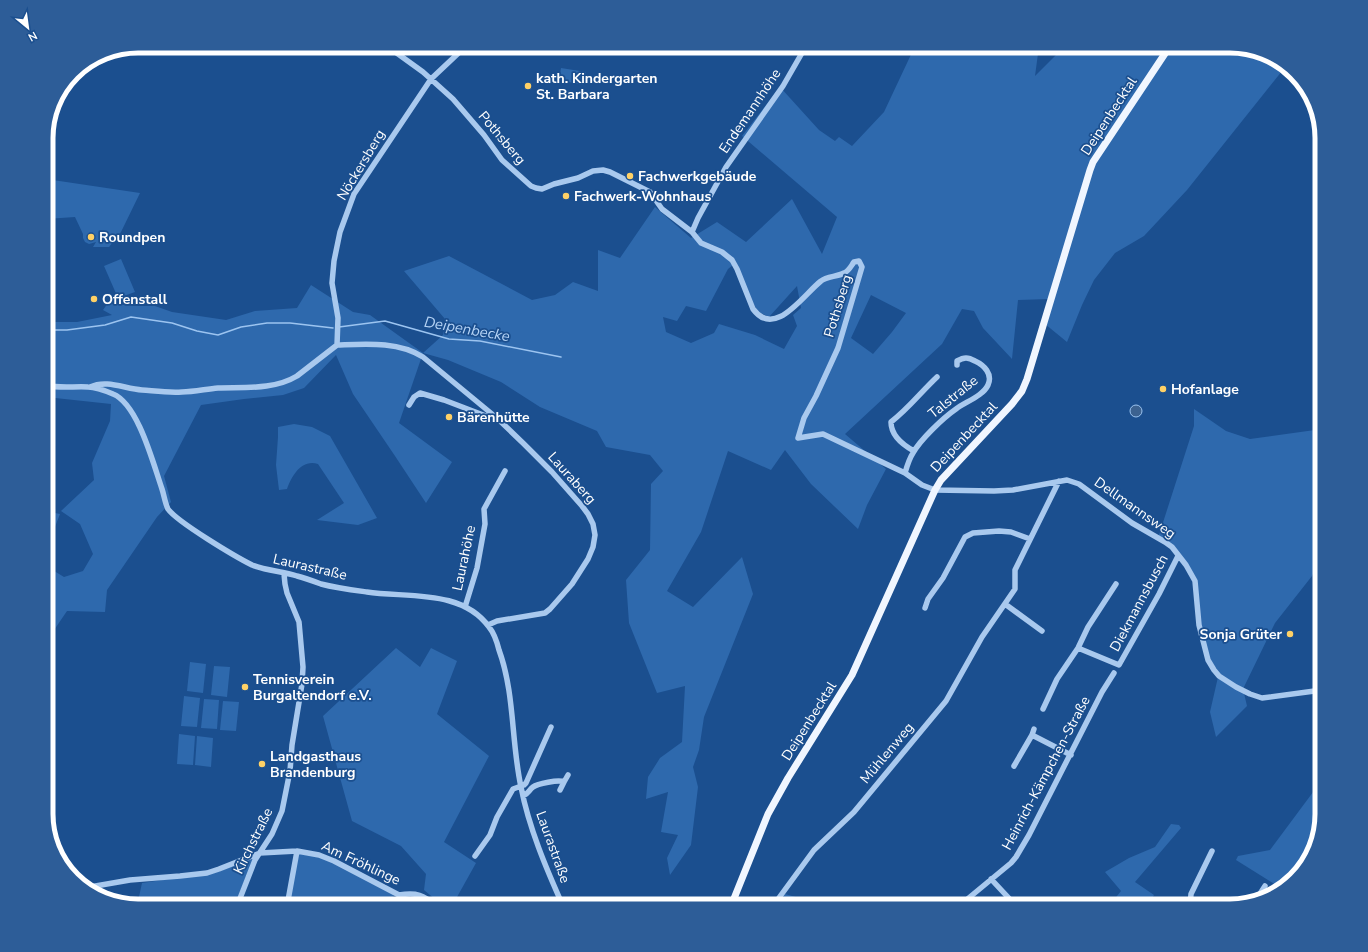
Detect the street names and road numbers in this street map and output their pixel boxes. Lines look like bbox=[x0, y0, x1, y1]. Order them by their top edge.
street label: Endemannhöhe bbox=[715, 65, 785, 157]
street label: Deipenbecktal bbox=[1077, 72, 1142, 159]
street label: Pothsberg bbox=[474, 107, 530, 169]
street label: Nöckersberg bbox=[332, 126, 390, 204]
street label: Pothsberg bbox=[819, 272, 857, 340]
street label: Talstraße bbox=[924, 371, 982, 423]
street label: Deipenbecktal bbox=[926, 397, 1002, 476]
street label: Lauraberg bbox=[544, 448, 600, 508]
street label: Dellmannsweg bbox=[1090, 473, 1180, 543]
street label: Laurahöhe bbox=[448, 524, 480, 592]
street label: Laurastraße bbox=[271, 549, 349, 585]
street label: Diekmannsbusch bbox=[1105, 551, 1173, 655]
street label: Deipenbecktal bbox=[777, 677, 841, 764]
street label: Heinrich-Kämpchen-Straße bbox=[997, 693, 1095, 853]
street label: Mühlenweg bbox=[856, 718, 918, 788]
street label: Kirchstraße bbox=[229, 805, 277, 877]
street label: Laurastraße bbox=[531, 808, 575, 886]
street label: Am Fröhlinge bbox=[318, 836, 404, 890]

